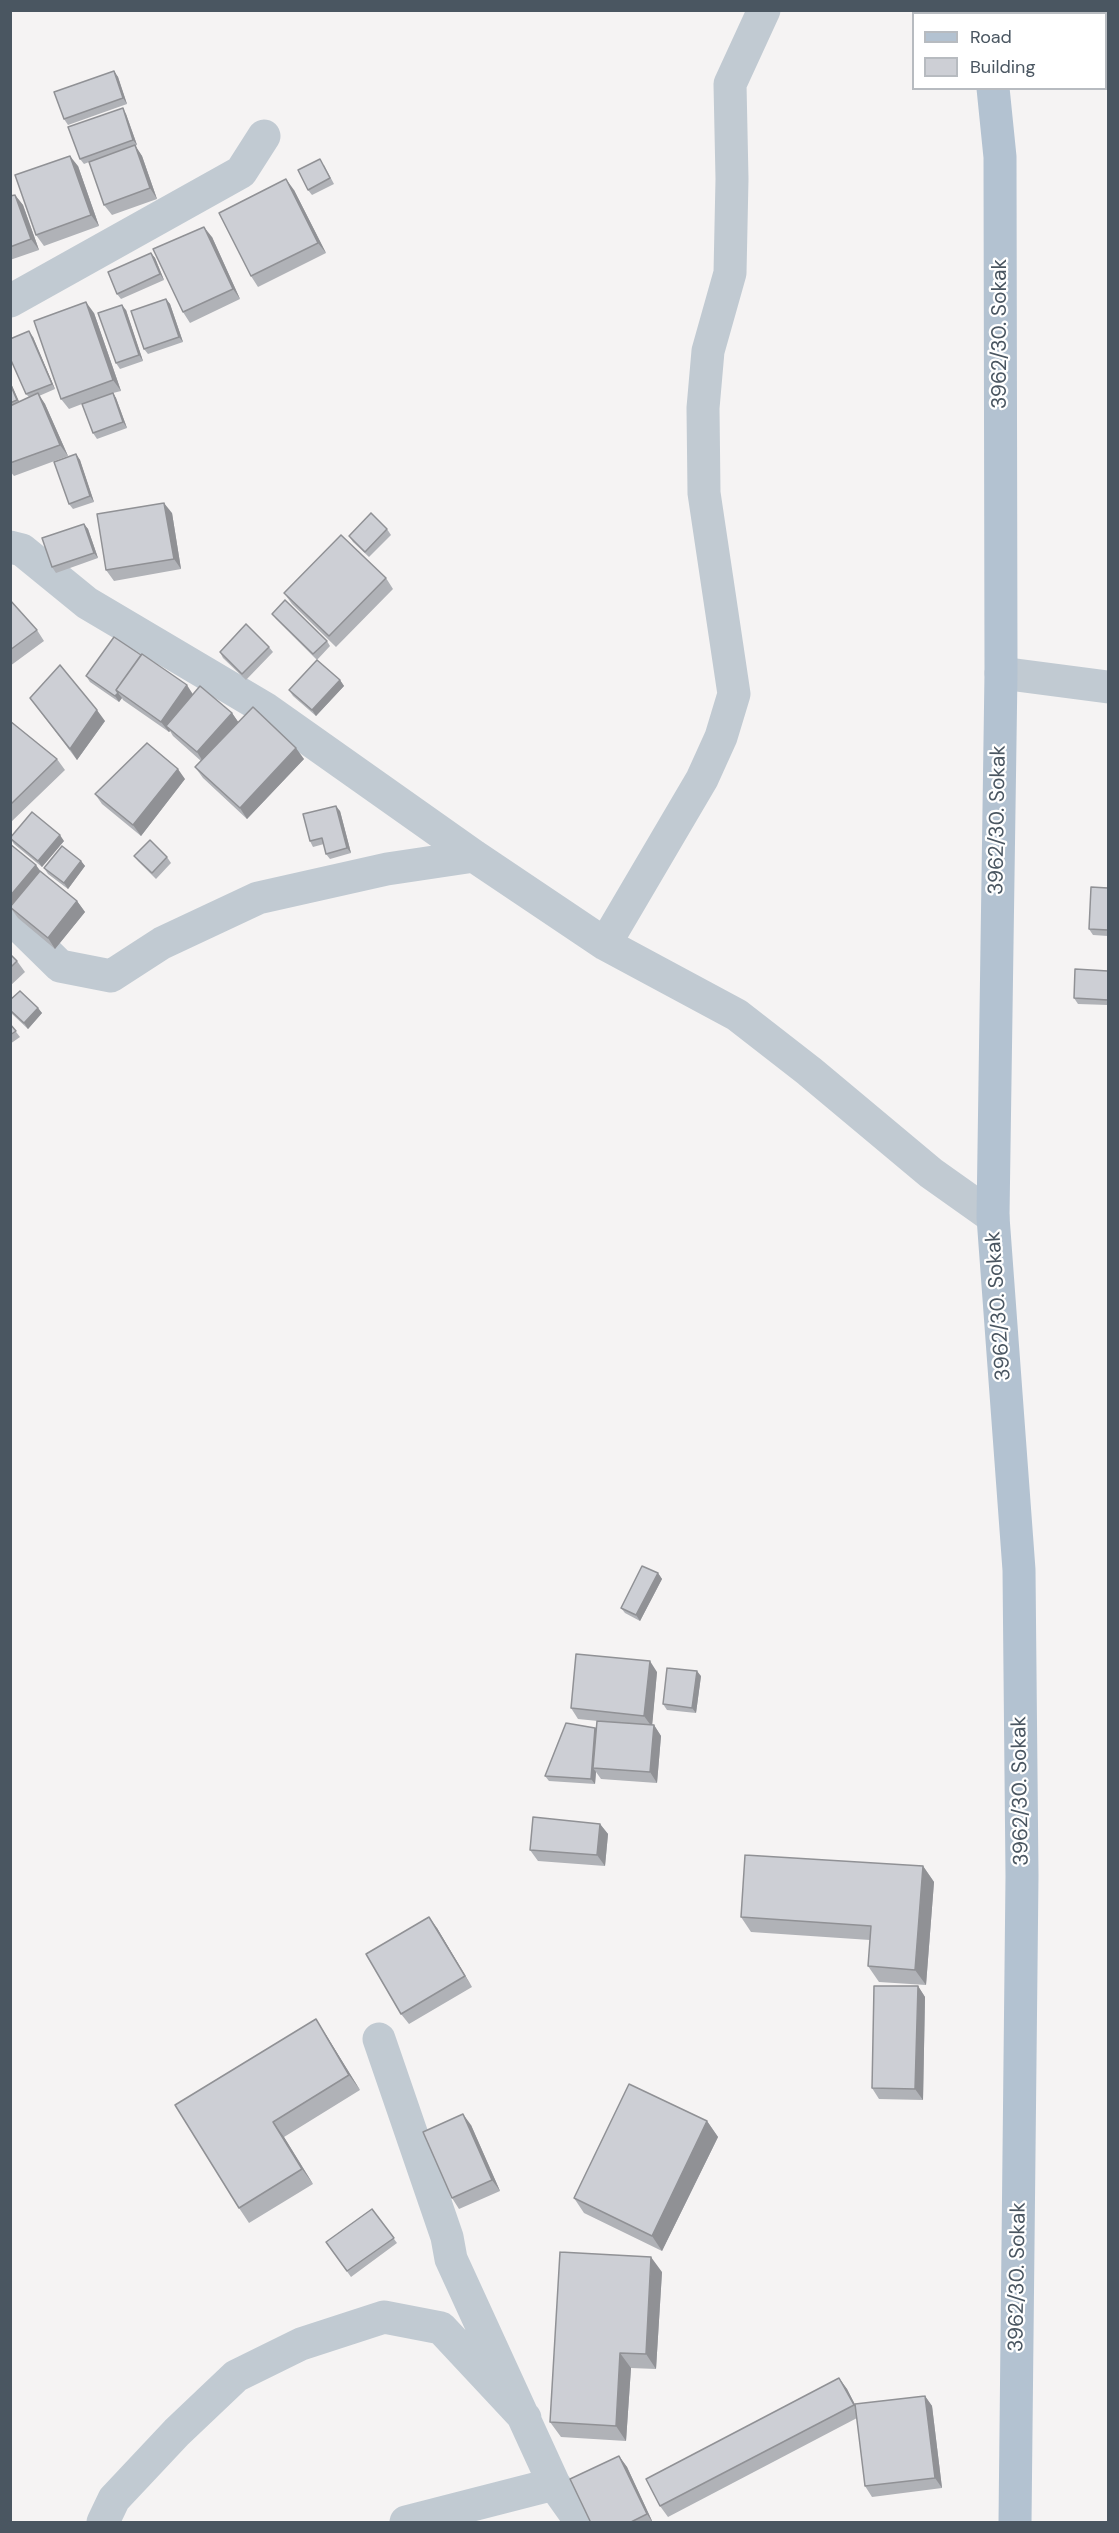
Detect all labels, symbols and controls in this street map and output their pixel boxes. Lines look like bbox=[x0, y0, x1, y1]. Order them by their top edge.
legend bbox=[912, 12, 1107, 90]
text: Road bbox=[970, 25, 1012, 49]
text: Building bbox=[970, 55, 1035, 79]
street label: 3962/30. Sokak bbox=[987, 259, 1013, 409]
street label: 3962/30. Sokak bbox=[984, 745, 1012, 895]
street label: 3962/30. Sokak bbox=[981, 1230, 1017, 1382]
street label: 3962/30. Sokak bbox=[1007, 1716, 1035, 1866]
street label: 3962/30. Sokak bbox=[1004, 2202, 1032, 2352]

